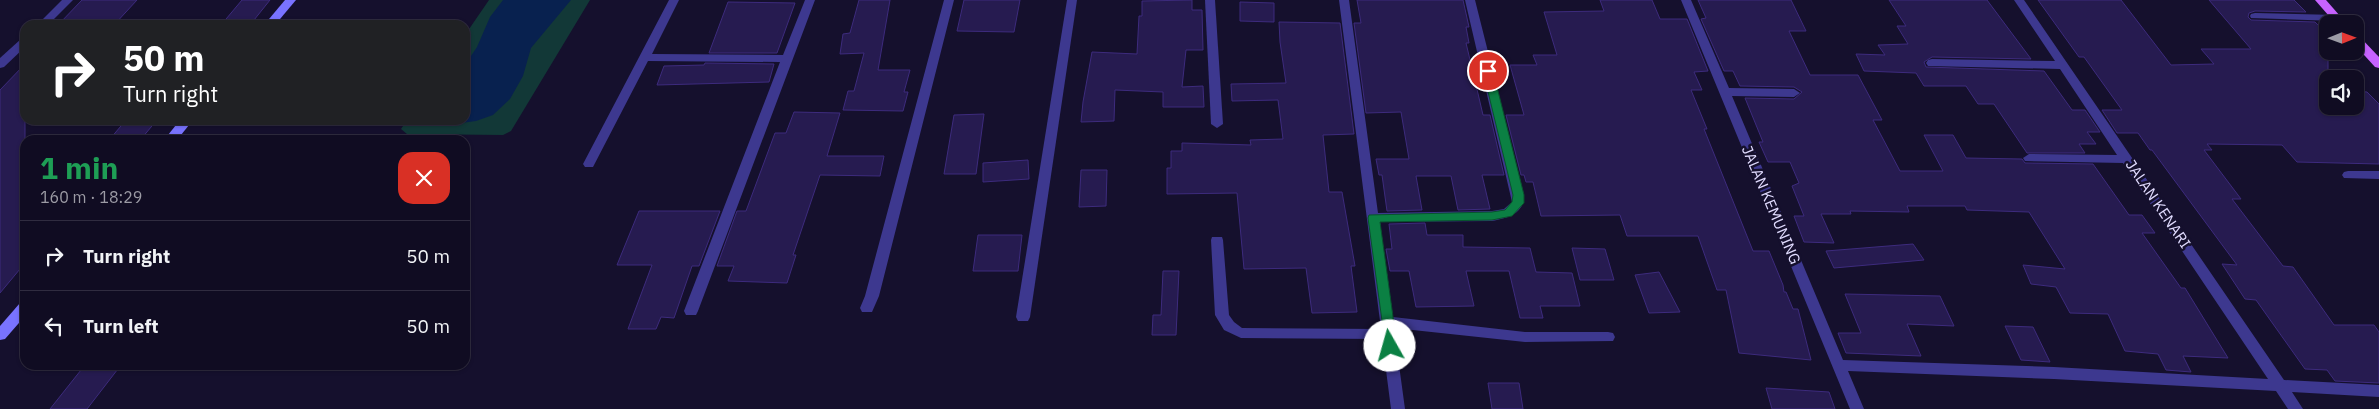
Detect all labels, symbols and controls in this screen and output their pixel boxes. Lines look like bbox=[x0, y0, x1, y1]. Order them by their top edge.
north arrow bbox=[2319, 15, 2364, 60]
map controls bbox=[2319, 15, 2364, 115]
text: 50 m bbox=[123, 35, 205, 81]
icon: right bbox=[40, 40, 105, 105]
pin bbox=[1467, 50, 1509, 92]
icon: arrive bbox=[1474, 57, 1502, 85]
button: sound bbox=[2319, 70, 2364, 115]
text: Turn right bbox=[123, 79, 218, 108]
street label: JALAN KEMUNING bbox=[1738, 143, 1805, 267]
text: 1 min bbox=[40, 148, 118, 187]
button: close bbox=[398, 152, 450, 204]
street label: JALAN KENARI bbox=[2122, 156, 2195, 252]
text: 160 m · 18:29 bbox=[40, 187, 142, 207]
icon: right bbox=[40, 242, 68, 270]
text: Turn right bbox=[83, 244, 170, 268]
text: 50 m bbox=[406, 244, 450, 268]
icon: left bbox=[40, 312, 68, 340]
text: Turn left bbox=[83, 314, 159, 338]
text: 50 m bbox=[406, 314, 450, 338]
position arrow bbox=[1363, 319, 1415, 371]

